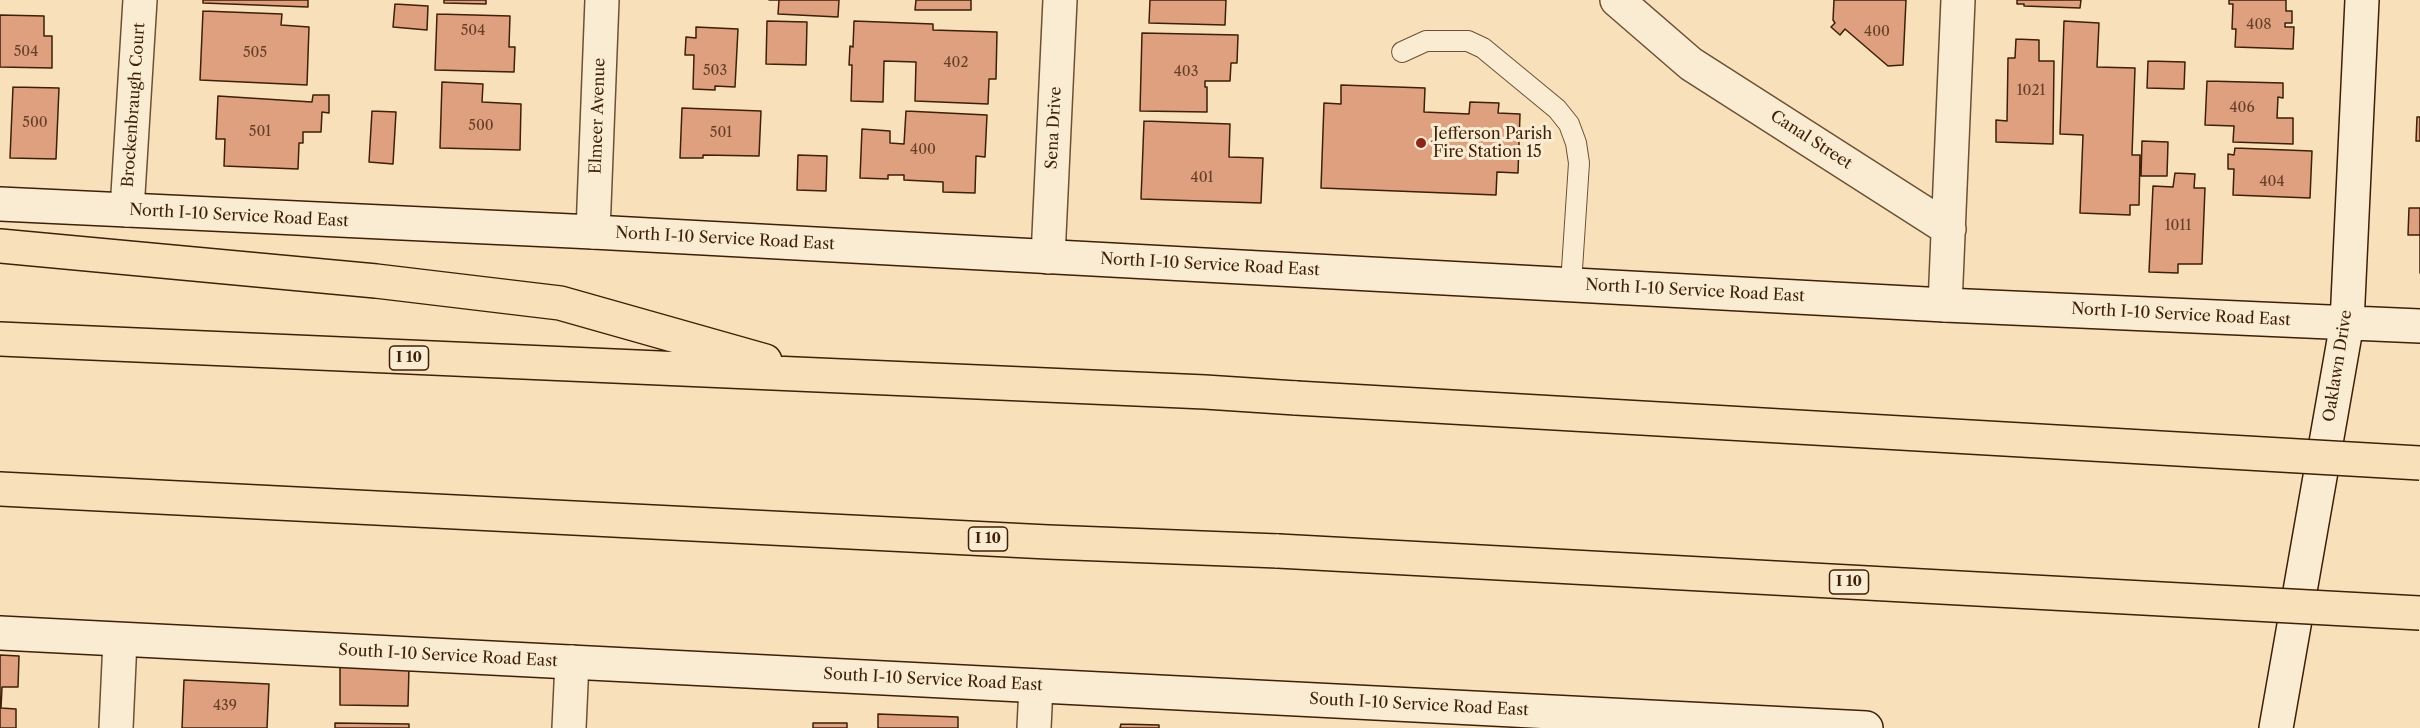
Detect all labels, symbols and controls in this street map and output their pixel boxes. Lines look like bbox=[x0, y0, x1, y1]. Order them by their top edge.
house number: 408 bbox=[2246, 17, 2272, 33]
street label: Brockenbraugh Court bbox=[119, 22, 149, 188]
house number: 504 bbox=[461, 23, 485, 39]
house number: 400 bbox=[1864, 24, 1890, 40]
house number: 504 bbox=[14, 44, 38, 60]
house number: 505 bbox=[243, 45, 267, 61]
house number: 402 bbox=[943, 55, 969, 71]
street label: Elmeer Avenue bbox=[586, 57, 610, 175]
house number: 503 bbox=[703, 63, 727, 79]
house number: 403 bbox=[1174, 64, 1198, 80]
house number: 1021 bbox=[2017, 83, 2045, 99]
street label: Sena Drive bbox=[1042, 86, 1066, 170]
house number: 406 bbox=[2229, 100, 2255, 116]
street label: Canal Street bbox=[1767, 106, 1855, 174]
house number: 500 bbox=[22, 115, 48, 131]
house number: 500 bbox=[468, 118, 494, 134]
house number: 501 bbox=[249, 124, 271, 140]
place label: Jefferson Parish Fire Station 15 bbox=[1433, 124, 1552, 162]
house number: 501 bbox=[710, 125, 732, 141]
marker: Jefferson Parish Fire Station 15 bbox=[1414, 136, 1428, 150]
house number: 400 bbox=[910, 142, 936, 158]
house number: 401 bbox=[1191, 170, 1213, 186]
house number: 404 bbox=[2259, 174, 2285, 190]
street label: North I-10 Service Road East bbox=[129, 201, 349, 231]
house number: 1011 bbox=[2165, 218, 2191, 234]
street label: North I-10 Service Road East bbox=[615, 224, 835, 254]
street label: North I-10 Service Road East bbox=[1100, 250, 1320, 280]
street label: North I-10 Service Road East bbox=[1585, 276, 1805, 306]
street label: North I-10 Service Road East bbox=[2071, 300, 2291, 330]
street label: Oaklawn Drive bbox=[2320, 309, 2356, 423]
road number: I 10 bbox=[390, 346, 428, 370]
road number: I 10 bbox=[968, 527, 1008, 551]
road number: I 10 bbox=[1830, 570, 1868, 594]
street label: South I-10 Service Road East bbox=[338, 641, 558, 671]
street label: South I-10 Service Road East bbox=[823, 665, 1043, 695]
street label: South I-10 Service Road East bbox=[1309, 690, 1529, 720]
house number: 439 bbox=[213, 698, 237, 714]

